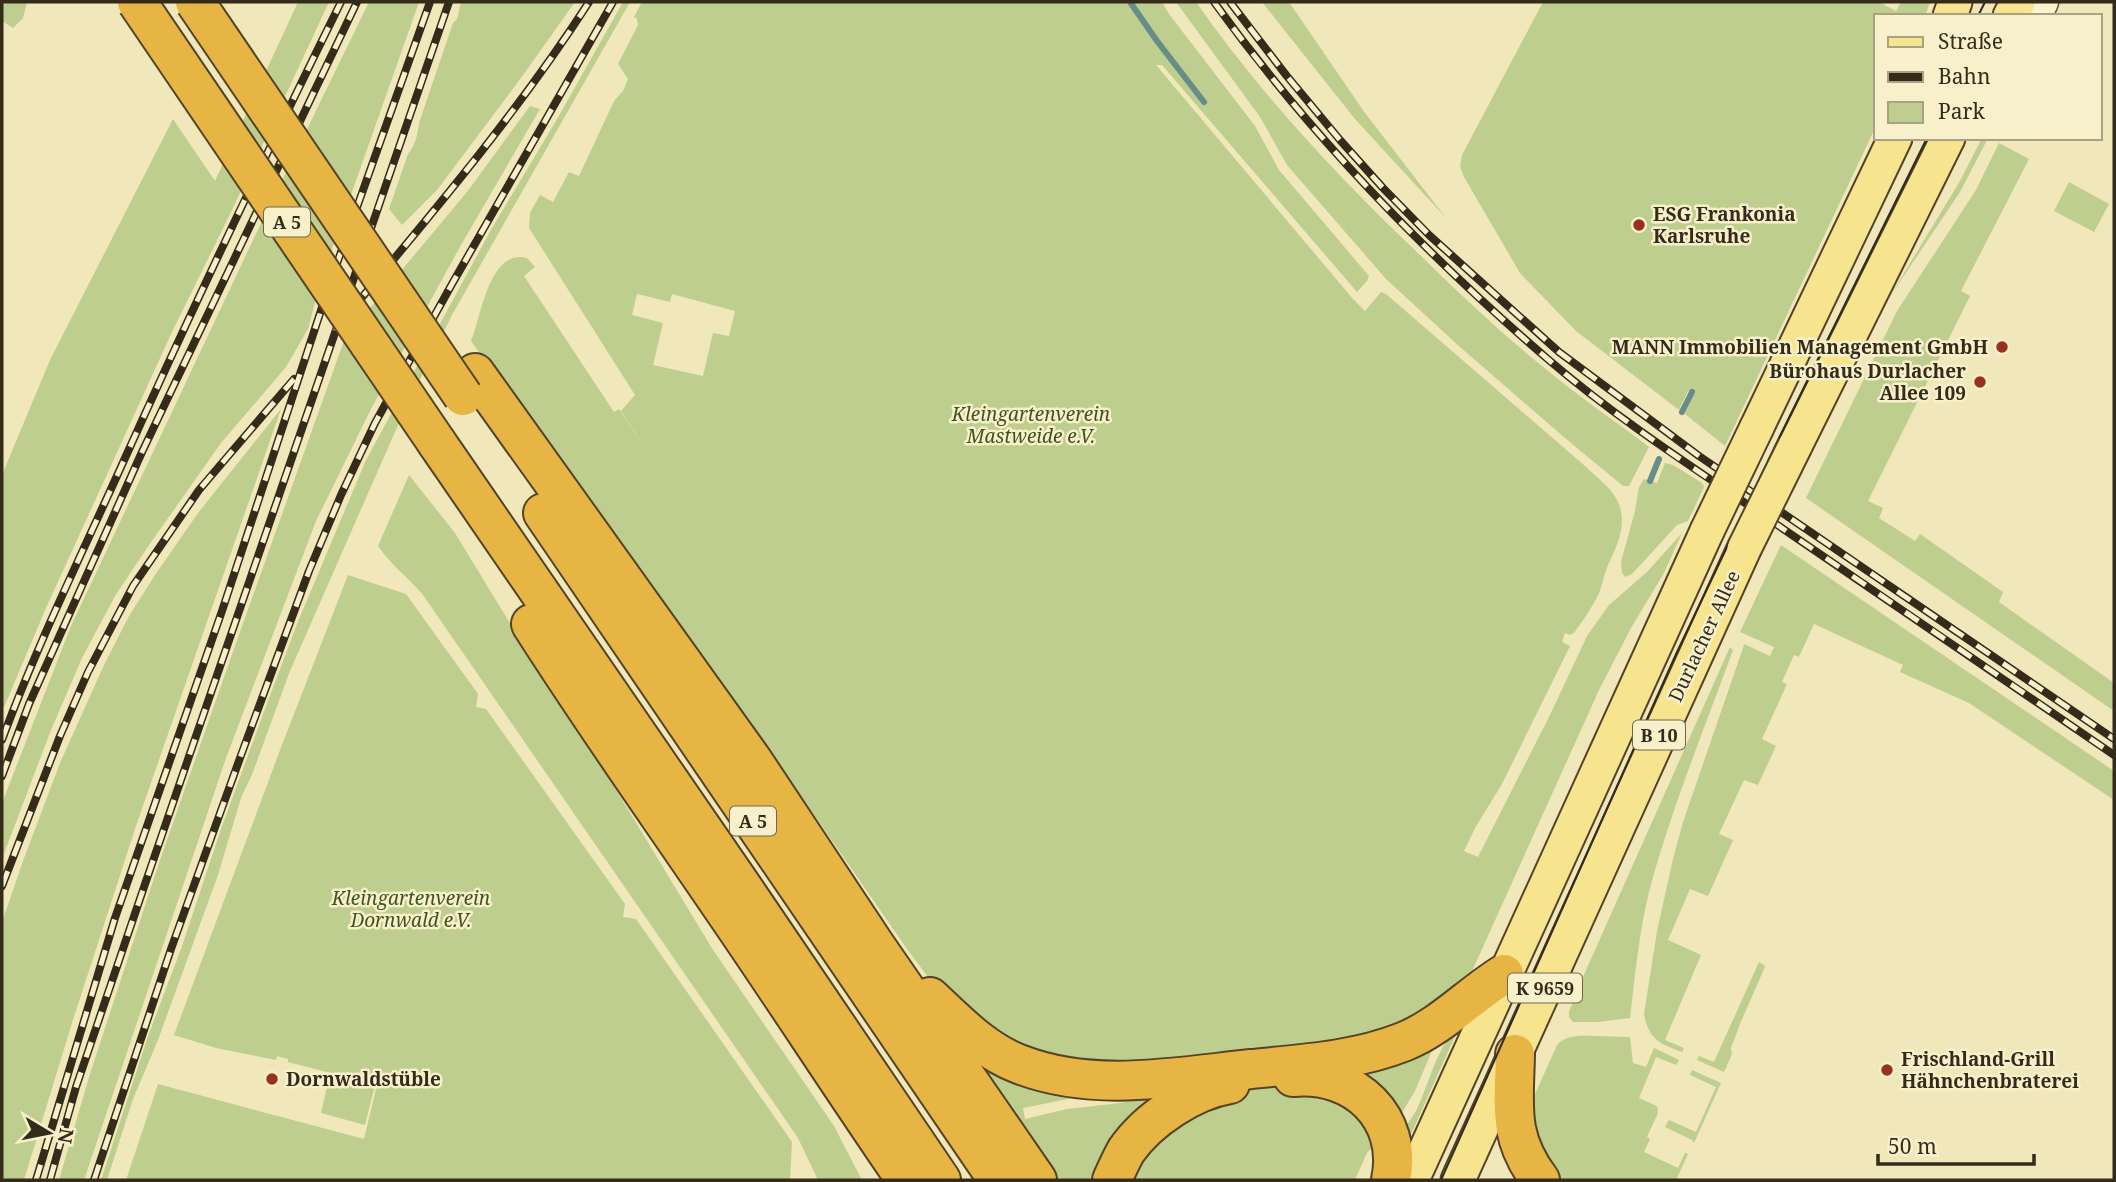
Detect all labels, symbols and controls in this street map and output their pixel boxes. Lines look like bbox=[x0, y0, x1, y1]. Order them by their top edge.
legend bbox=[1874, 14, 2102, 140]
text: Straße bbox=[1938, 27, 2003, 55]
text: Bahn bbox=[1938, 62, 1990, 90]
text: Park bbox=[1938, 97, 1985, 125]
place label: ESG Frankonia Karlsruhe bbox=[1653, 201, 1796, 249]
road number: A 5 bbox=[264, 208, 310, 236]
marker: ESG Frankonia Karlsruhe bbox=[1631, 217, 1647, 233]
place label: MANN Immobilien Management GmbH bbox=[1612, 334, 1988, 360]
marker: MANN Immobilien Management GmbH bbox=[1994, 339, 2010, 355]
place label: Bürohaus Durlacher Allee 109 bbox=[1769, 358, 1966, 406]
marker: Bürohaus Durlacher Allee 109 bbox=[1972, 374, 1988, 390]
park label: Kleingartenverein Mastweide e.V. bbox=[951, 401, 1111, 449]
street label: Durlacher Allee bbox=[1662, 566, 1746, 706]
road number: B 10 bbox=[1633, 720, 1685, 750]
road number: A 5 bbox=[730, 806, 776, 836]
park label: Kleingartenverein Dornwald e.V. bbox=[331, 885, 491, 933]
road number: K 9659 bbox=[1508, 973, 1582, 1002]
place label: Frischland-Grill Hähnchenbraterei bbox=[1901, 1046, 2079, 1094]
marker: Frischland-Grill Hähnchenbraterei bbox=[1879, 1062, 1895, 1078]
place label: Dornwaldstüble bbox=[286, 1066, 441, 1092]
marker: Dornwaldstüble bbox=[264, 1071, 280, 1087]
north arrow bbox=[14, 1098, 84, 1168]
scale bar bbox=[1878, 1122, 2034, 1166]
text: N bbox=[52, 1126, 80, 1146]
text: 50 m bbox=[1888, 1132, 1937, 1160]

